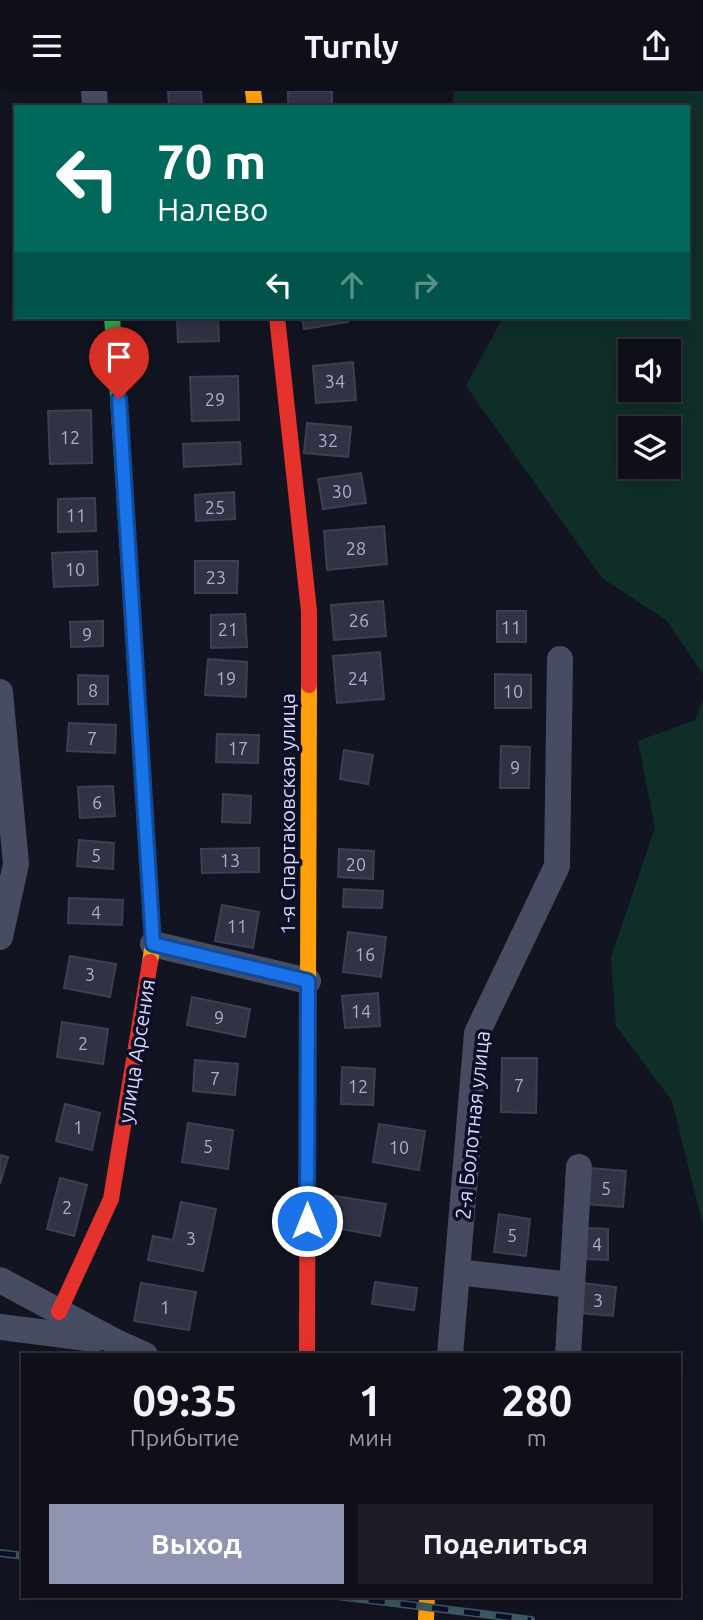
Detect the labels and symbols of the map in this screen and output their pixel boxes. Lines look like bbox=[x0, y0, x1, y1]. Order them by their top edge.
pin bbox=[89, 327, 149, 399]
house number: 34 bbox=[325, 371, 345, 391]
house number: 29 bbox=[205, 389, 225, 409]
house number: 12 bbox=[60, 427, 80, 447]
house number: 32 bbox=[318, 430, 338, 450]
house number: 30 bbox=[332, 481, 352, 501]
house number: 25 bbox=[205, 497, 225, 517]
house number: 11 bbox=[66, 505, 86, 525]
house number: 28 bbox=[346, 538, 366, 558]
house number: 10 bbox=[65, 559, 85, 579]
house number: 23 bbox=[206, 567, 226, 587]
house number: 26 bbox=[349, 610, 369, 630]
house number: 11 bbox=[501, 617, 521, 637]
house number: 21 bbox=[218, 619, 238, 639]
house number: 9 bbox=[82, 624, 92, 644]
house number: 19 bbox=[216, 668, 236, 688]
house number: 24 bbox=[348, 668, 368, 688]
house number: 8 bbox=[88, 680, 98, 700]
house number: 10 bbox=[503, 681, 523, 701]
street label: 1-я Спартаковская улица bbox=[275, 693, 299, 935]
house number: 7 bbox=[87, 728, 97, 748]
house number: 17 bbox=[228, 738, 248, 758]
house number: 9 bbox=[510, 757, 520, 777]
house number: 6 bbox=[92, 792, 102, 812]
house number: 5 bbox=[91, 845, 101, 865]
house number: 13 bbox=[220, 850, 240, 870]
house number: 20 bbox=[346, 854, 366, 874]
house number: 4 bbox=[91, 902, 101, 922]
house number: 11 bbox=[227, 916, 247, 936]
house number: 16 bbox=[355, 944, 375, 964]
house number: 3 bbox=[85, 964, 95, 984]
street label: улица Арсения bbox=[113, 977, 159, 1125]
house number: 14 bbox=[351, 1001, 371, 1021]
house number: 9 bbox=[214, 1007, 224, 1027]
street label: 2-я Болотная улица bbox=[450, 1029, 494, 1221]
house number: 2 bbox=[78, 1033, 88, 1053]
house number: 7 bbox=[210, 1068, 220, 1088]
house number: 7 bbox=[514, 1075, 524, 1095]
house number: 12 bbox=[348, 1076, 368, 1096]
house number: 1 bbox=[73, 1117, 83, 1137]
house number: 5 bbox=[203, 1136, 213, 1156]
house number: 10 bbox=[389, 1137, 409, 1157]
house number: 5 bbox=[601, 1178, 611, 1198]
position arrow bbox=[270, 1184, 344, 1258]
house number: 2 bbox=[62, 1197, 72, 1217]
house number: 5 bbox=[507, 1225, 517, 1245]
house number: 3 bbox=[186, 1228, 196, 1248]
house number: 4 bbox=[592, 1234, 602, 1254]
house number: 3 bbox=[593, 1290, 603, 1310]
house number: 1 bbox=[160, 1297, 170, 1317]

